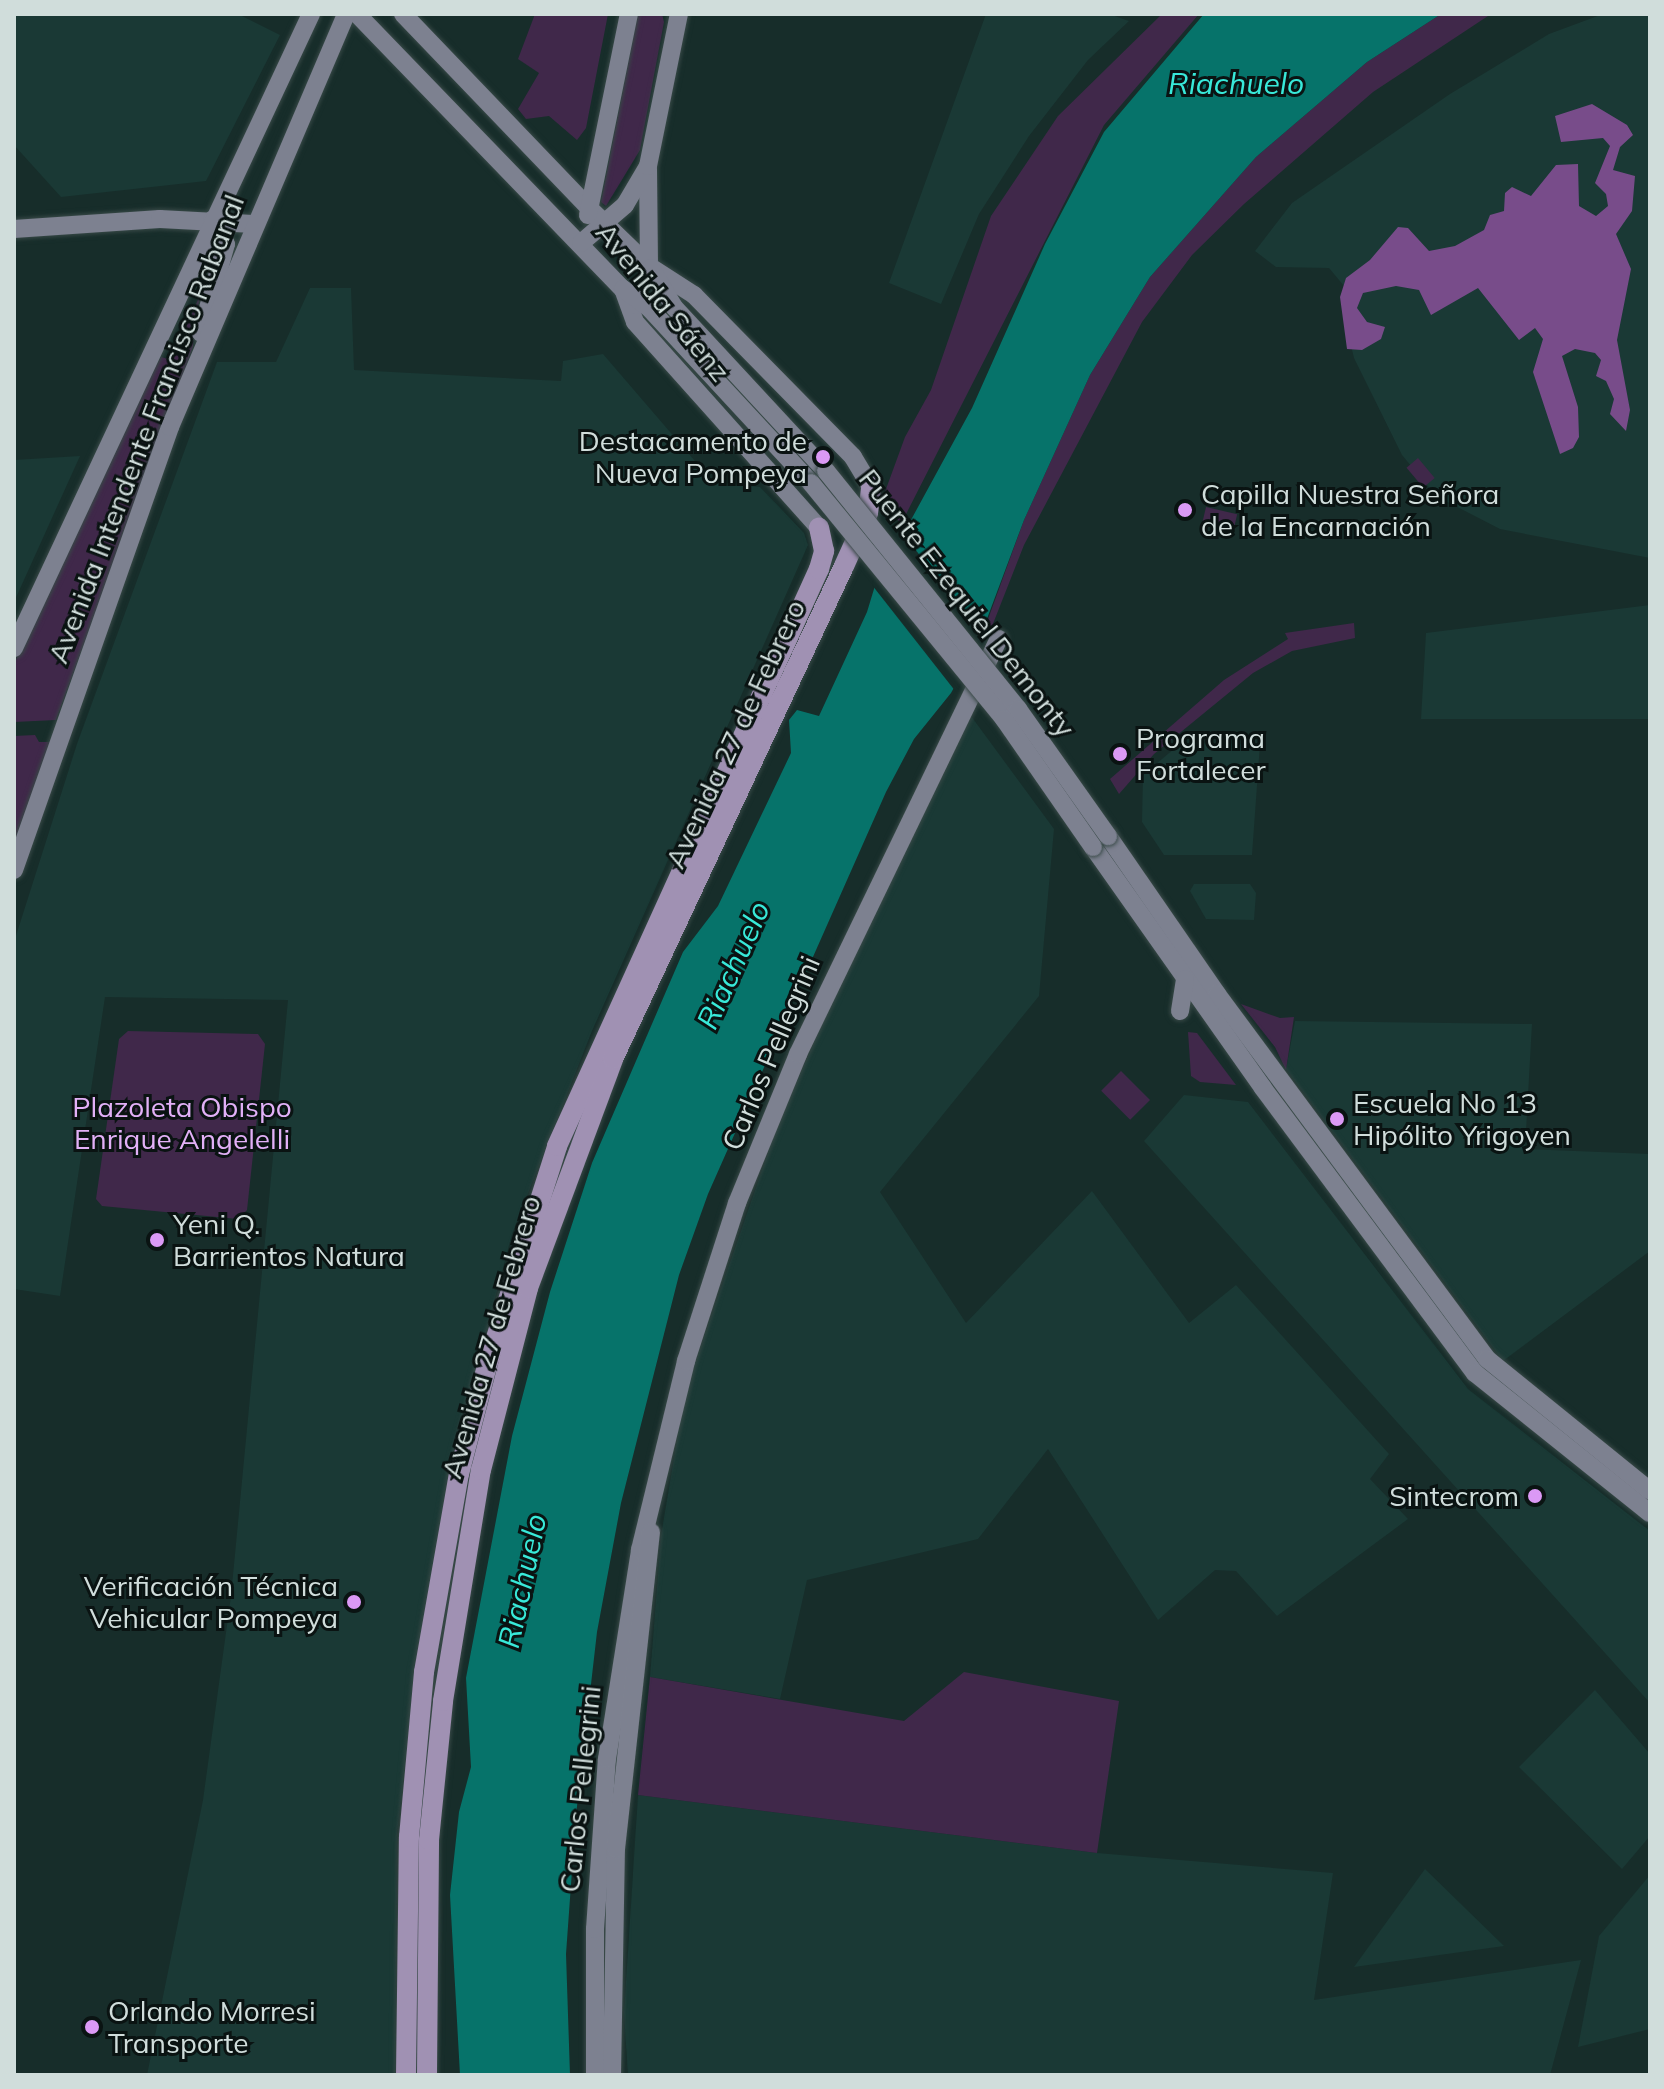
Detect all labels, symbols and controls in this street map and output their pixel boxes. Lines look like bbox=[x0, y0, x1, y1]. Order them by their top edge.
water label: Riachuelo bbox=[1168, 65, 1304, 101]
street label: Avenida Intendente Francisco Rabanal bbox=[41, 190, 251, 668]
street label: Avenida Sáenz bbox=[589, 216, 737, 388]
place label: Destacamento de Nueva Pompeya bbox=[579, 424, 807, 490]
marker: Destacamento de Nueva Pompeya bbox=[814, 448, 832, 466]
street label: Puente Ezequiel Demonty bbox=[852, 462, 1082, 744]
place label: Capilla Nuestra Señora de la Encarnación bbox=[1201, 477, 1499, 543]
marker: Capilla Nuestra Señora de la Encarnación bbox=[1176, 501, 1194, 519]
street label: Avenida 27 de Febrero bbox=[658, 594, 812, 874]
place label: Programa Fortalecer bbox=[1136, 721, 1266, 787]
marker: Programa Fortalecer bbox=[1111, 745, 1129, 763]
water label: Riachuelo bbox=[689, 895, 777, 1035]
street label: Carlos Pellegrini bbox=[715, 951, 827, 1155]
place label: Escuela No 13 Hipólito Yrigoyen bbox=[1353, 1086, 1571, 1152]
park label: Plazoleta Obispo Enrique Angelelli bbox=[72, 1090, 292, 1156]
marker: Escuela No 13 Hipólito Yrigoyen bbox=[1328, 1110, 1346, 1128]
street label: Avenida 27 de Febrero bbox=[435, 1192, 547, 1482]
place label: Yeni Q. Barrientos Natura bbox=[173, 1207, 405, 1273]
marker: Yeni Q. Barrientos Natura bbox=[148, 1231, 166, 1249]
place label: Sintecrom bbox=[1389, 1479, 1519, 1513]
marker: Sintecrom bbox=[1526, 1487, 1544, 1505]
water label: Riachuelo bbox=[490, 1511, 554, 1651]
place label: Verificación Técnica Vehicular Pompeya bbox=[84, 1569, 338, 1635]
marker: Verificación Técnica Vehicular Pompeya bbox=[345, 1593, 363, 1611]
street label: Carlos Pellegrini bbox=[552, 1684, 608, 1894]
place label: Orlando Morresi Transporte bbox=[108, 1994, 316, 2060]
marker: Orlando Morresi Transporte bbox=[83, 2018, 101, 2036]

